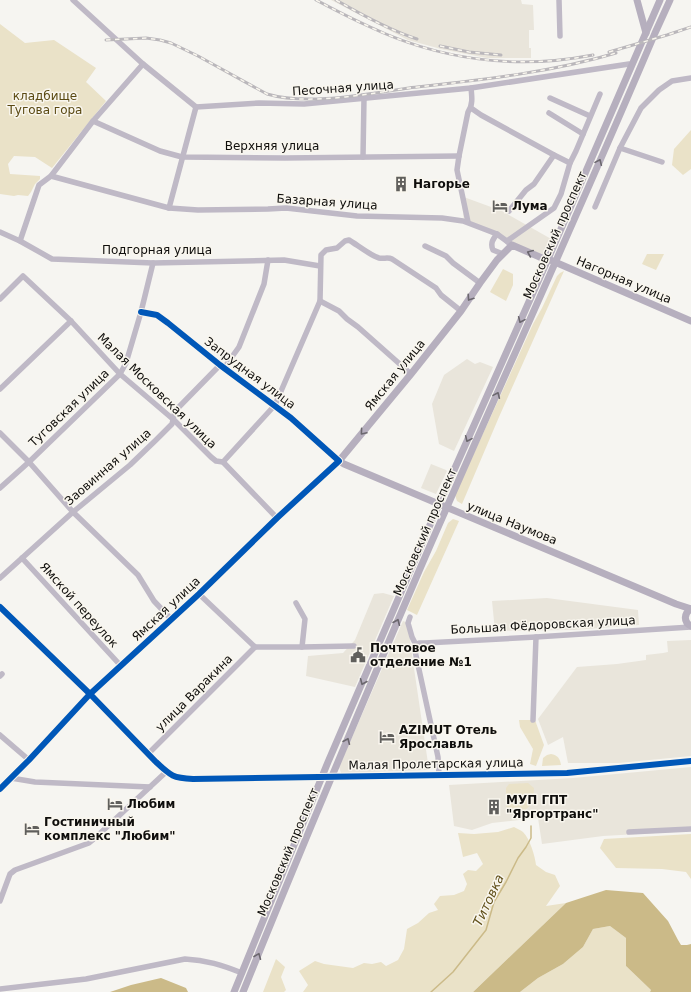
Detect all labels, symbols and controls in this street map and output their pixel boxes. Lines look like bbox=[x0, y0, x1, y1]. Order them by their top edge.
street label: Песочная улица bbox=[292, 77, 394, 99]
park label: кладбище Тугова гора bbox=[7, 89, 82, 117]
street label: Верхняя улица bbox=[225, 139, 319, 153]
one-way arrow bbox=[594, 159, 602, 167]
street label: Московский проспект bbox=[521, 169, 589, 301]
building icon: Нагорье bbox=[392, 175, 410, 193]
place label: Нагорье bbox=[413, 177, 470, 191]
street label: Базарная улица bbox=[276, 191, 378, 213]
hotel icon: Лума bbox=[491, 197, 509, 215]
place label: Лума bbox=[512, 199, 548, 213]
street label: Подгорная улица bbox=[102, 243, 212, 257]
one-way arrow bbox=[526, 250, 534, 258]
street label: Нагорная улица bbox=[574, 254, 674, 306]
one-way arrow bbox=[468, 293, 475, 300]
one-way arrow bbox=[518, 316, 526, 324]
street label: Малая Московская улица bbox=[95, 330, 219, 452]
street label: Запрудная улица bbox=[202, 334, 298, 412]
street label: Ямская улица bbox=[362, 337, 428, 413]
street label: Туговская улица bbox=[25, 366, 112, 450]
one-way arrow bbox=[492, 392, 500, 399]
street label: Заовинная улица bbox=[62, 426, 154, 508]
one-way arrow bbox=[361, 427, 368, 435]
one-way arrow bbox=[465, 434, 473, 442]
street label: Московский проспект bbox=[391, 466, 459, 598]
street label: улица Наумова bbox=[465, 498, 559, 548]
street label: Ямской переулок bbox=[37, 560, 121, 650]
street label: Ямская улица bbox=[129, 574, 203, 644]
street label: Большая Фёдоровская улица bbox=[450, 613, 636, 637]
one-way arrow bbox=[393, 618, 401, 625]
place label: Почтовое отделение №1 bbox=[370, 641, 472, 669]
public building icon: Почтовое отделение №1 bbox=[349, 646, 367, 664]
street label: улица Варакина bbox=[153, 652, 235, 734]
one-way arrow bbox=[359, 678, 367, 685]
place label: AZIMUT Отель Ярославль bbox=[399, 723, 498, 751]
hotel icon: AZIMUT Отель Ярославль bbox=[378, 728, 396, 746]
one-way arrow bbox=[342, 738, 350, 745]
street label: Малая Пролетарская улица bbox=[348, 755, 524, 773]
street label: Московский проспект bbox=[255, 786, 321, 918]
place label: МУП ГПТ "Яргортранс" bbox=[506, 793, 598, 821]
hotel icon: Любим bbox=[106, 795, 124, 813]
place label: Любим bbox=[127, 797, 175, 811]
building icon: МУП ГПТ "Яргортранс" bbox=[485, 798, 503, 816]
place label: Гостиничный комплекс "Любим" bbox=[44, 815, 176, 843]
hotel icon: Гостиничный комплекс "Любим" bbox=[23, 820, 41, 838]
water label: Титовка bbox=[470, 872, 507, 928]
one-way arrow bbox=[253, 952, 261, 959]

